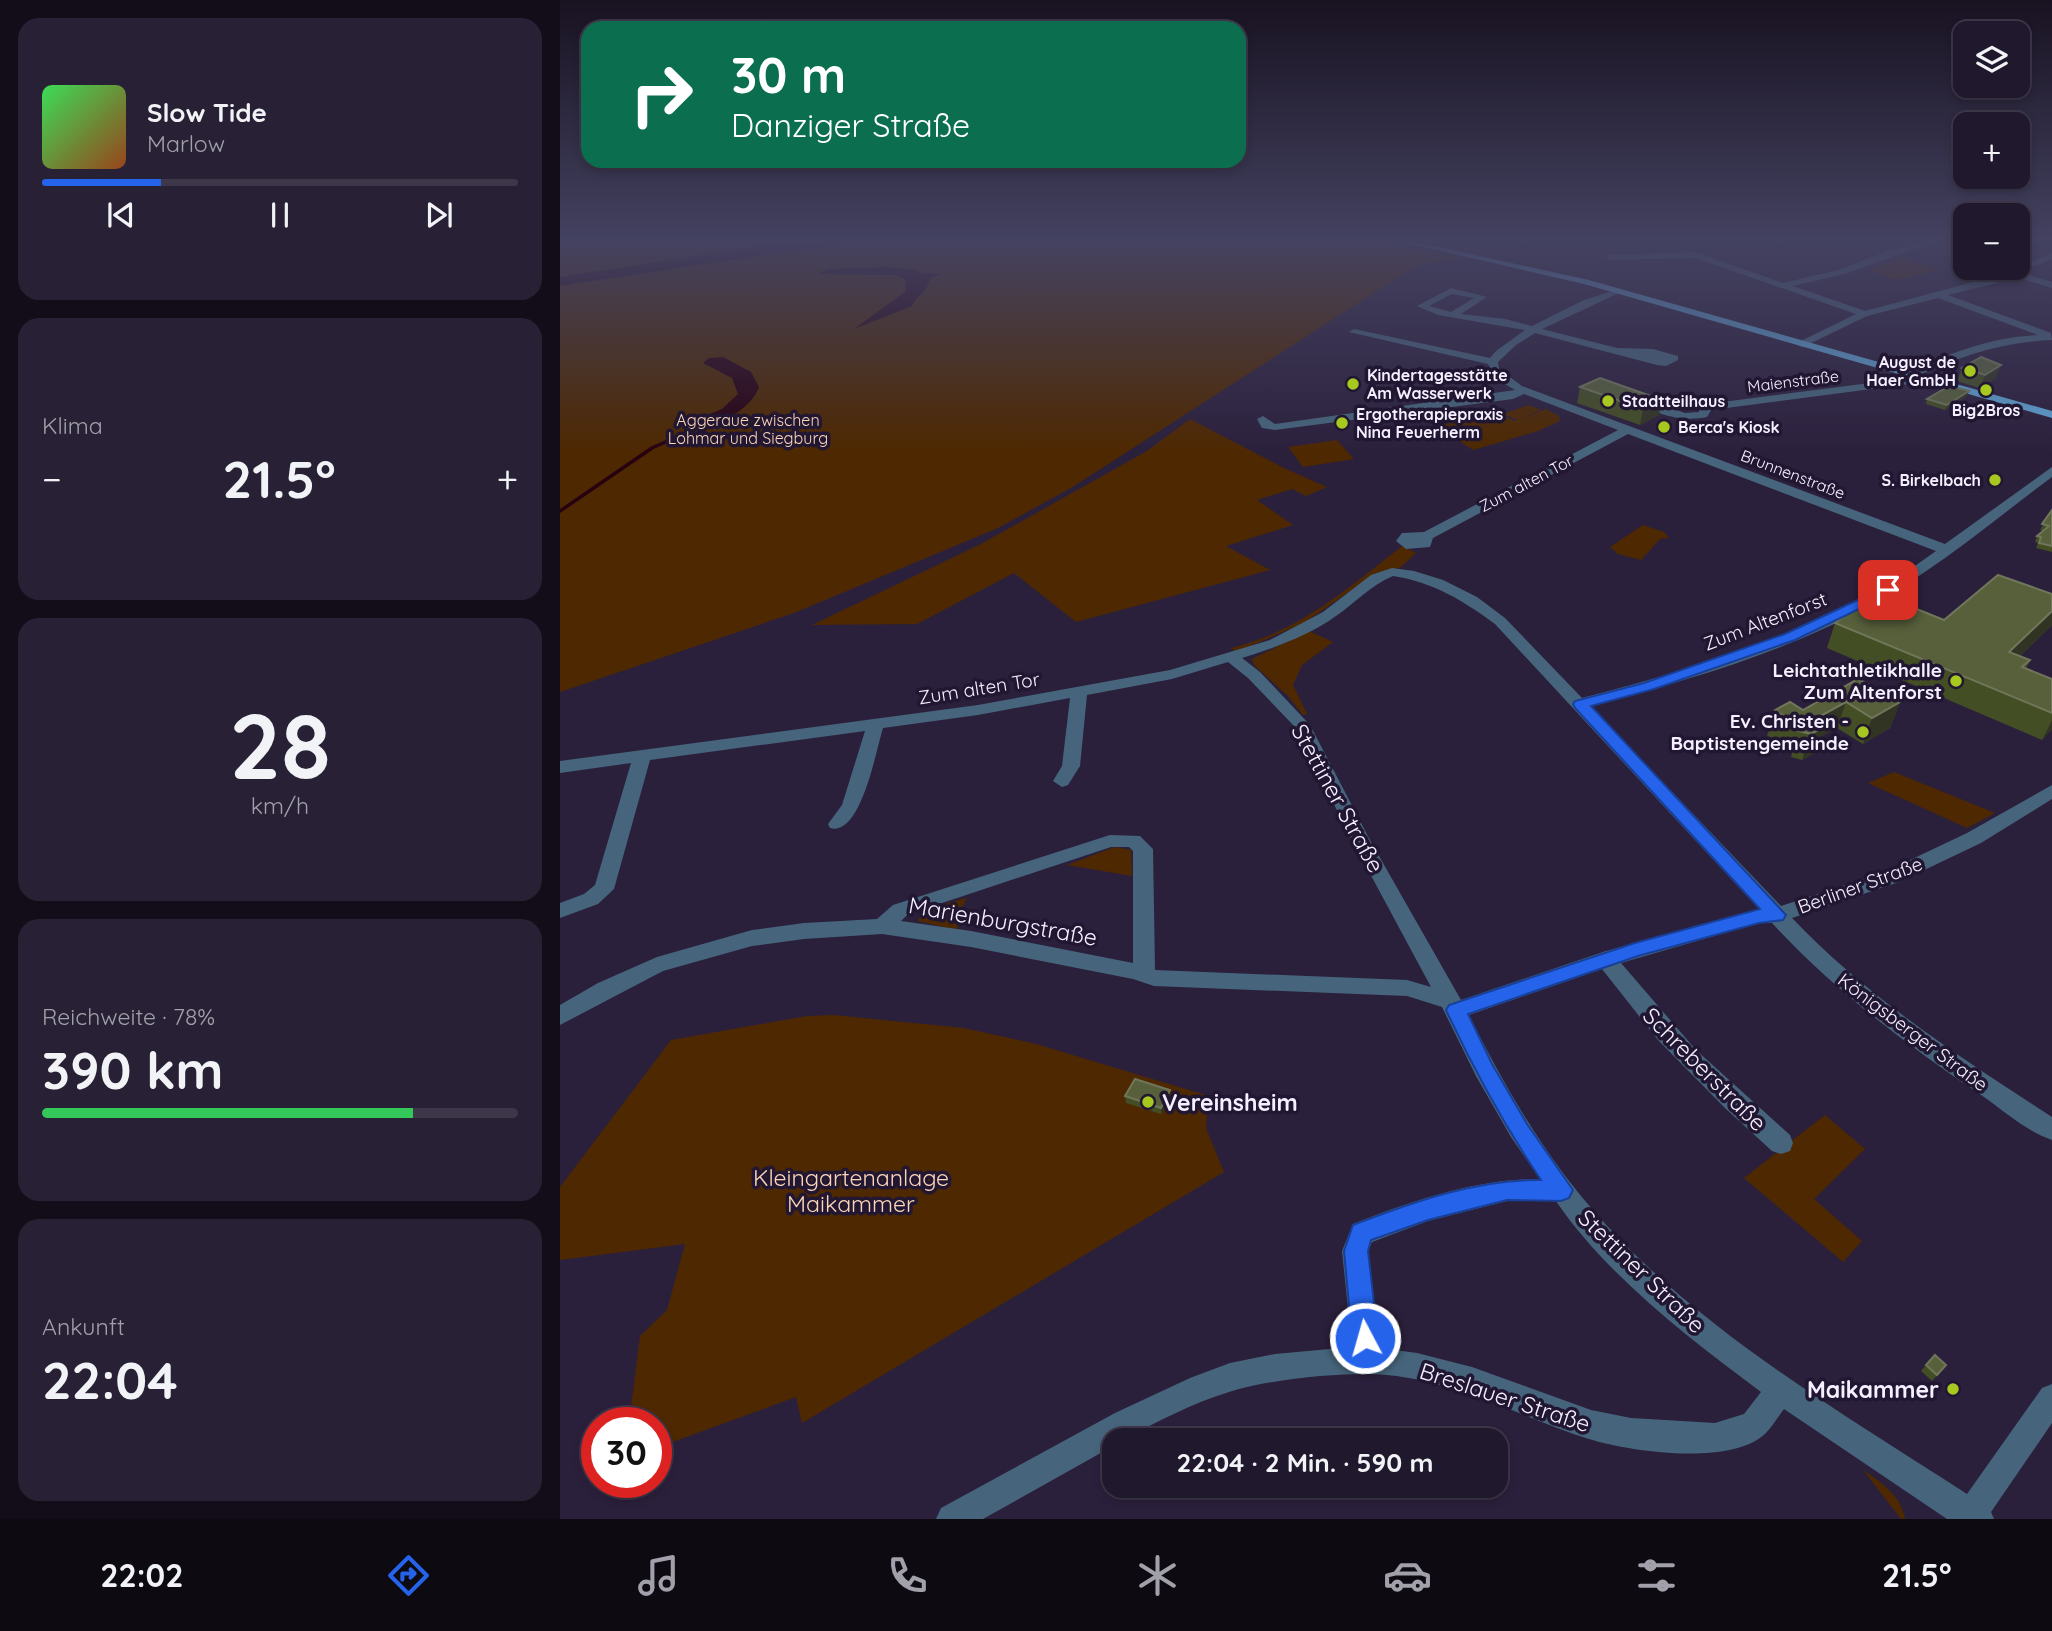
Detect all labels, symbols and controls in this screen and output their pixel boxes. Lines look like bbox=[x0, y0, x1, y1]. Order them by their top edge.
map controls bbox=[1953, 21, 2030, 280]
button: layers bbox=[1953, 21, 2030, 98]
text: 30 m bbox=[731, 44, 846, 105]
icon: right bbox=[616, 49, 707, 140]
text: Slow Tide bbox=[147, 96, 267, 129]
text: Danziger Straße bbox=[731, 105, 970, 145]
button: + bbox=[1953, 112, 2030, 189]
text: Marlow bbox=[147, 129, 225, 158]
icon: previous bbox=[102, 196, 140, 234]
icon: pause bbox=[261, 196, 299, 234]
icon: next bbox=[420, 196, 458, 234]
button: − bbox=[1953, 203, 2030, 280]
place label: August de Haer GmbH bbox=[1866, 352, 1956, 390]
marker: August de Haer GmbH bbox=[1962, 363, 1978, 379]
place label: Kindertagesstätte Am Wasserwerk bbox=[1367, 365, 1508, 403]
street label: Maienstraße bbox=[1746, 365, 1840, 397]
marker: Kindertagesstätte Am Wasserwerk bbox=[1345, 376, 1361, 392]
marker: Big2Bros bbox=[1978, 382, 1994, 398]
place label: Stadtteilhaus bbox=[1622, 391, 1725, 411]
marker: Stadtteilhaus bbox=[1600, 393, 1616, 409]
place label: Big2Bros bbox=[1952, 400, 2020, 420]
place label: Ergotherapiepraxis Nina Feuerherm bbox=[1356, 404, 1504, 442]
park label: Aggeraue zwischen Lohmar und Siegburg bbox=[668, 410, 828, 448]
text: Klima bbox=[42, 411, 103, 440]
marker: Ergotherapiepraxis Nina Feuerherm bbox=[1334, 415, 1350, 431]
place label: Berca's Kiosk bbox=[1678, 417, 1780, 437]
marker: Berca's Kiosk bbox=[1656, 419, 1672, 435]
street label: Brunnenstraße bbox=[1738, 445, 1848, 503]
text: 21.5° bbox=[223, 446, 336, 511]
street label: Zum alten Tor bbox=[1476, 450, 1576, 516]
text: − bbox=[42, 455, 62, 503]
text: + bbox=[497, 455, 518, 503]
place label: S. Birkelbach bbox=[1881, 470, 1981, 490]
marker: S. Birkelbach bbox=[1987, 472, 2003, 488]
pin bbox=[1858, 560, 1918, 620]
icon: arrive bbox=[1869, 571, 1907, 609]
street label: Zum Altenforst bbox=[1700, 586, 1830, 656]
place label: Leichtathletikhalle Zum Altenforst bbox=[1773, 658, 1942, 704]
street label: Zum alten Tor bbox=[917, 666, 1042, 709]
marker: Leichtathletikhalle Zum Altenforst bbox=[1948, 673, 1964, 689]
text: 28 bbox=[229, 688, 331, 802]
place label: Ev. Christen - Baptistengemeinde bbox=[1670, 709, 1849, 755]
street label: Stettiner Straße bbox=[1285, 718, 1391, 878]
marker: Ev. Christen - Baptistengemeinde bbox=[1855, 724, 1871, 740]
text: km/h bbox=[251, 791, 309, 820]
street label: Berliner Straße bbox=[1794, 851, 1926, 919]
street label: Marienburgstraße bbox=[907, 890, 1099, 952]
street label: Königsberger Straße bbox=[1833, 968, 1993, 1096]
street label: Schreberstraße bbox=[1637, 1001, 1773, 1137]
text: Reichweite · 78% bbox=[42, 1002, 215, 1031]
text: 390 km bbox=[42, 1037, 223, 1102]
place label: Vereinsheim bbox=[1162, 1088, 1298, 1117]
marker: Vereinsheim bbox=[1140, 1094, 1156, 1110]
park label: Kleingartenanlage Maikammer bbox=[753, 1163, 949, 1218]
street label: Stettiner Straße bbox=[1572, 1203, 1712, 1339]
position arrow bbox=[1328, 1301, 1402, 1375]
text: Ankunft bbox=[42, 1312, 125, 1341]
text: 22:04 bbox=[42, 1347, 178, 1412]
street label: Breslauer Straße bbox=[1416, 1356, 1594, 1438]
place label: Maikammer bbox=[1807, 1375, 1939, 1404]
marker: Maikammer bbox=[1945, 1381, 1961, 1397]
speed limit sign: 30 bbox=[581, 1407, 672, 1498]
text: 22:04 · 2 Min. · 590 m bbox=[1176, 1446, 1434, 1479]
icon: directions bbox=[384, 1551, 433, 1600]
icon: music bbox=[634, 1551, 683, 1600]
icon: phone bbox=[883, 1551, 932, 1600]
icon: climate bbox=[1133, 1551, 1182, 1600]
icon: car bbox=[1383, 1551, 1432, 1600]
icon: filters bbox=[1632, 1551, 1681, 1600]
text: 22:02 bbox=[100, 1555, 183, 1595]
text: 21.5° bbox=[1882, 1555, 1952, 1595]

